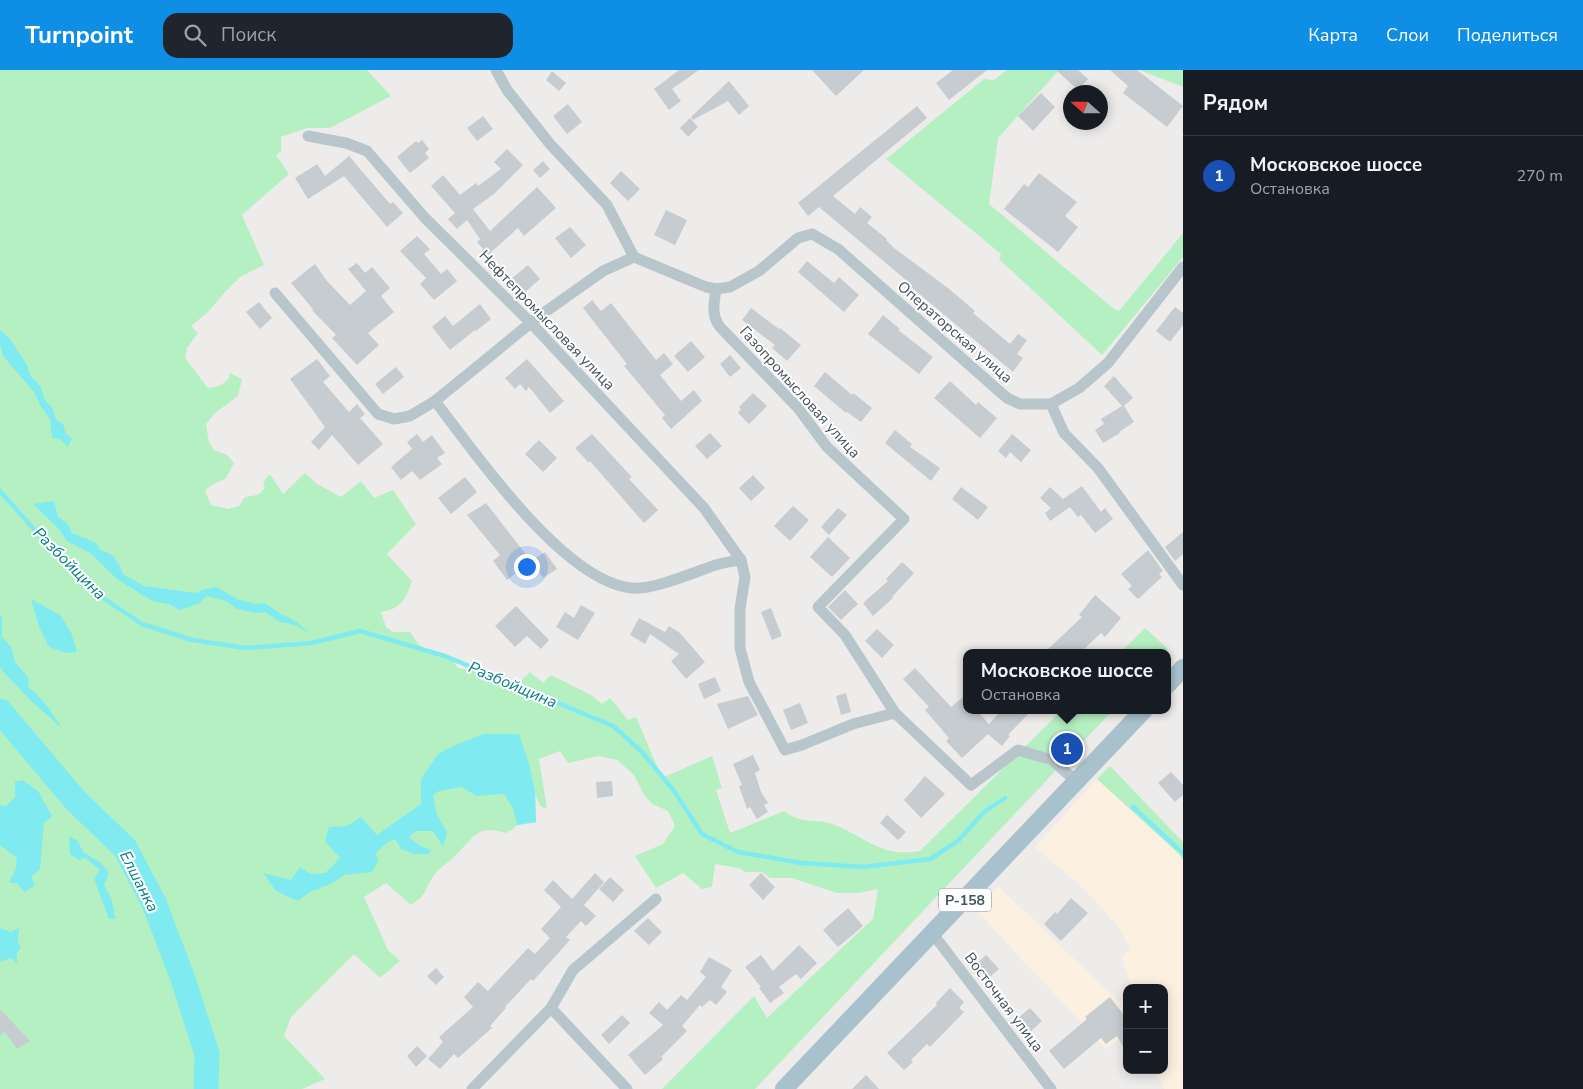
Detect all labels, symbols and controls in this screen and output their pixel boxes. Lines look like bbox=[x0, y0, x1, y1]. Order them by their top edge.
search box bbox=[163, 13, 513, 58]
text: Turnpoint bbox=[25, 19, 133, 51]
icon: search bbox=[181, 21, 209, 49]
text: Поиск bbox=[221, 22, 276, 48]
text: Карта bbox=[1308, 23, 1358, 47]
text: Слои bbox=[1386, 23, 1429, 47]
text: Поделиться bbox=[1457, 23, 1558, 47]
north arrow bbox=[1063, 85, 1108, 130]
text: Рядом bbox=[1203, 89, 1268, 117]
text: Московское шоссе bbox=[1250, 152, 1422, 178]
text: 1 bbox=[1214, 165, 1224, 187]
text: 270 m bbox=[1516, 165, 1563, 187]
text: Остановка bbox=[1250, 178, 1330, 200]
street label: Нефтепромысловая улица bbox=[475, 246, 619, 394]
street label: Операторская улица bbox=[893, 276, 1017, 388]
street label: Газопромысловая улица bbox=[735, 322, 865, 462]
water label: Разбойщина bbox=[28, 523, 110, 605]
your location bbox=[514, 554, 540, 580]
popup bbox=[963, 649, 1171, 714]
water label: Разбойщина bbox=[465, 656, 560, 714]
text: Московское шоссе bbox=[981, 658, 1153, 684]
text: Остановка bbox=[981, 684, 1061, 706]
pin: 1 bbox=[1051, 730, 1083, 768]
water label: Елшанка bbox=[114, 847, 164, 916]
road number: Р-158 bbox=[939, 888, 991, 912]
street label: Восточная улица bbox=[960, 948, 1048, 1056]
map controls bbox=[1123, 984, 1168, 1074]
button: + bbox=[1123, 984, 1168, 1029]
button: − bbox=[1123, 1029, 1168, 1074]

